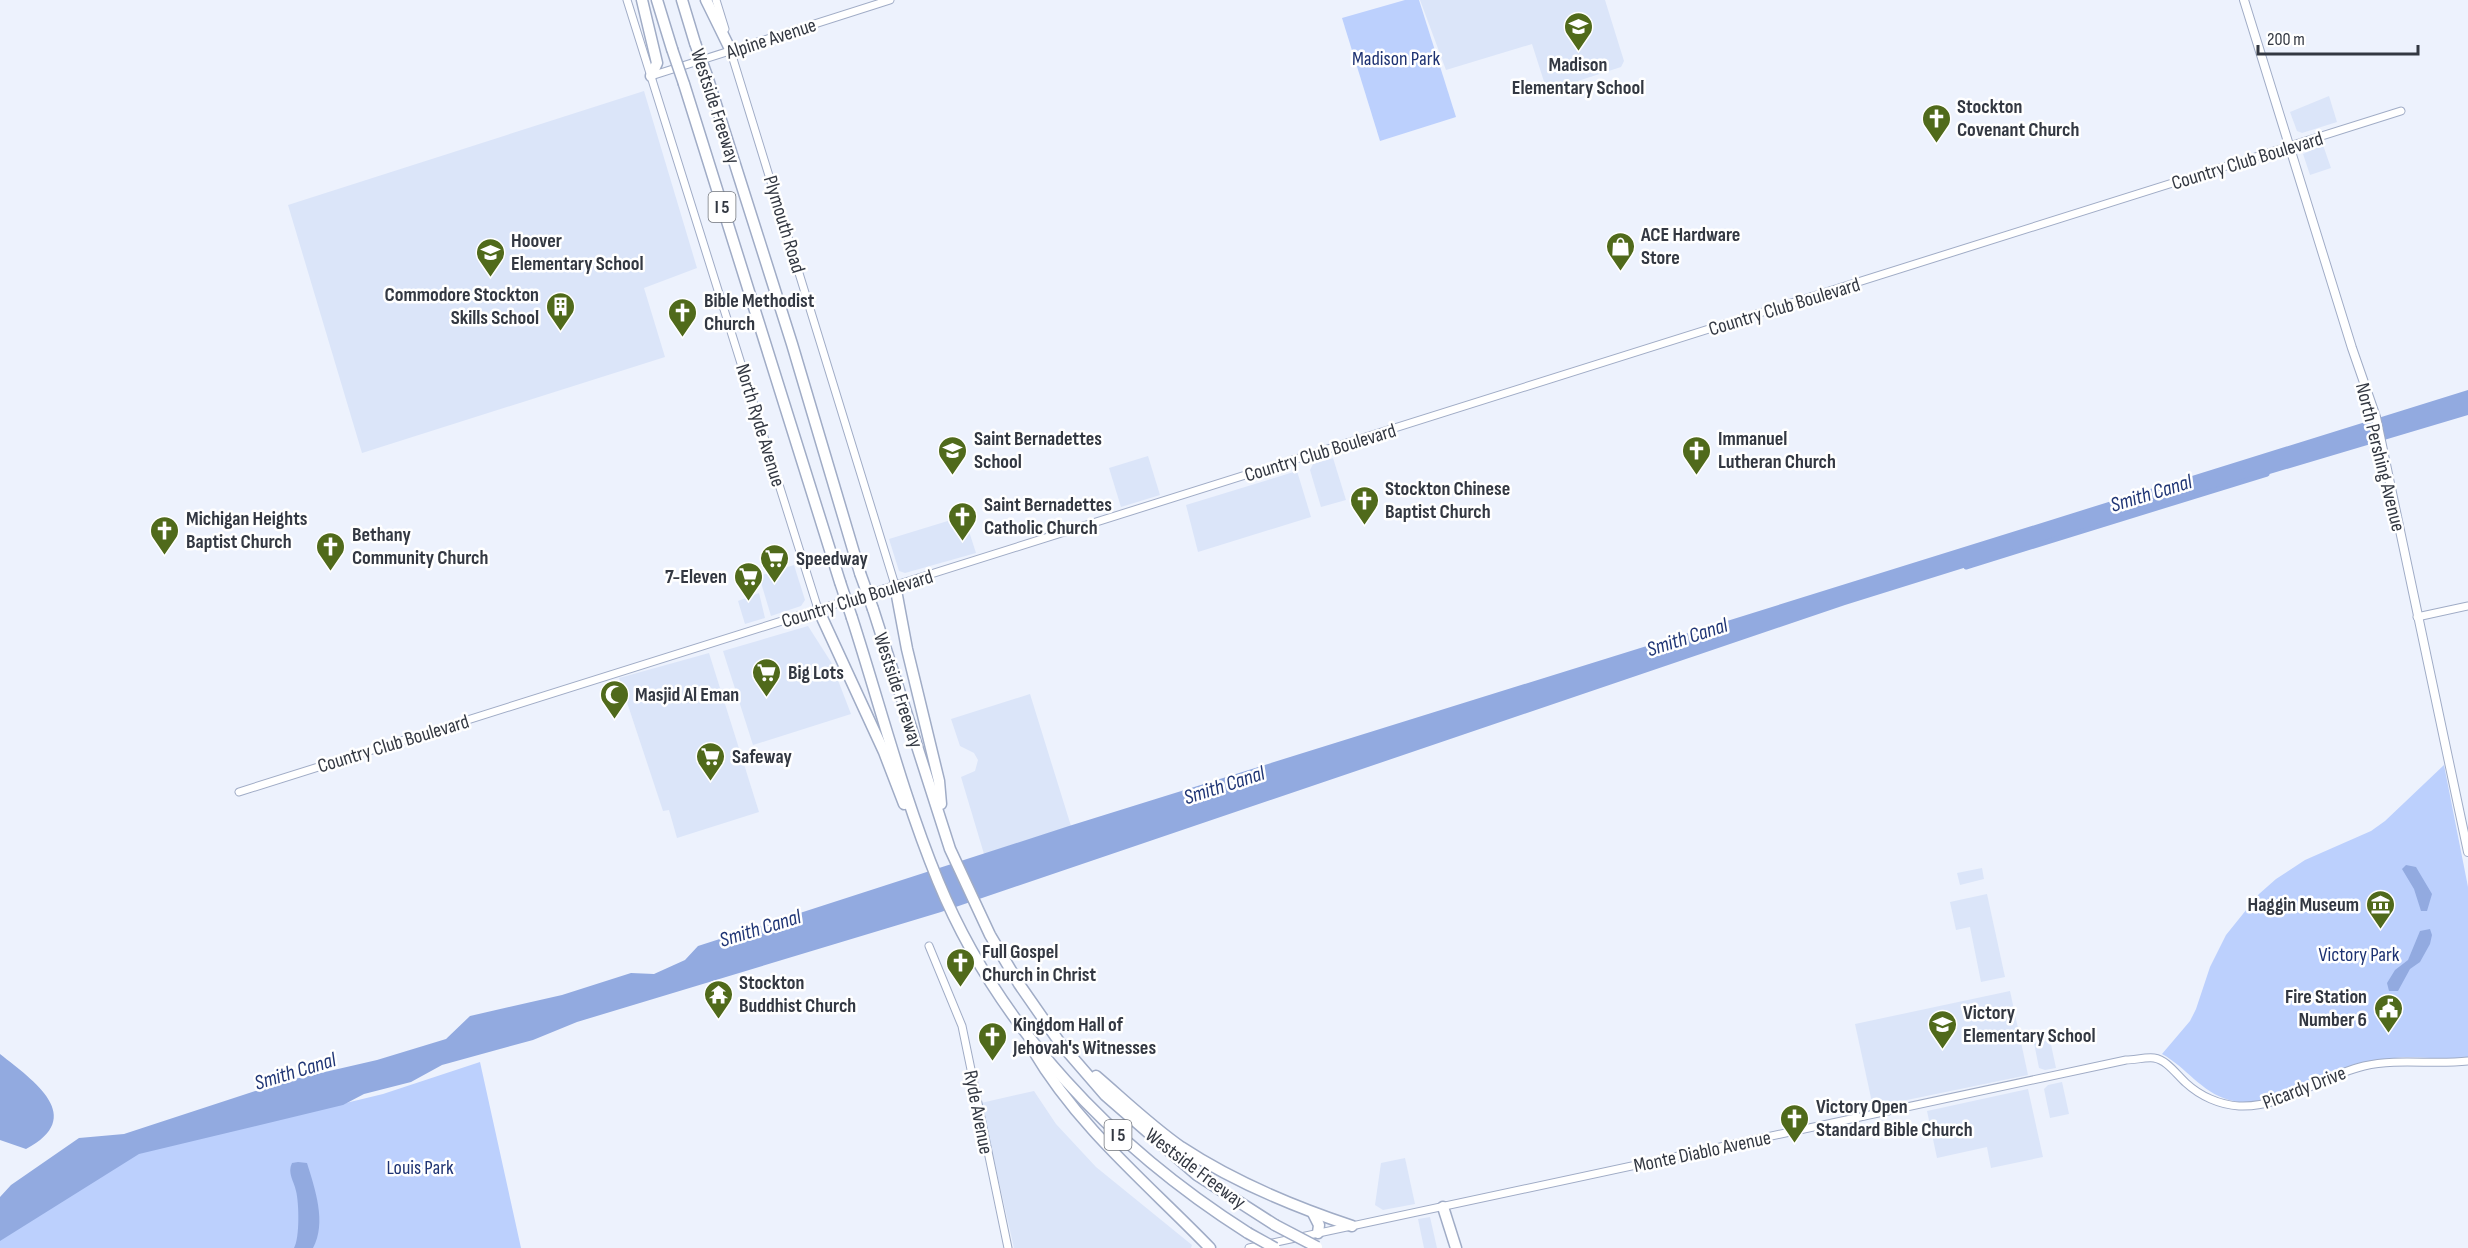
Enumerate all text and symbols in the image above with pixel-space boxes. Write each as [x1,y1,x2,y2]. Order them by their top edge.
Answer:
school or university icon: Madison Elementary School [1562,10,1594,52]
street label: Alpine Avenue [722,13,819,65]
scale bar [2258,18,2418,56]
text: 200 m [2267,29,2305,50]
street label: Westside Freeway [685,46,745,167]
park label: Madison Park [1352,47,1440,71]
place label: Madison Elementary School [1512,53,1644,100]
place label: Stockton Covenant Church [1957,95,2079,142]
church icon: Stockton Covenant Church [1920,102,1952,144]
street label: Country Club Boulevard [2169,127,2326,195]
street label: Plymouth Road [758,173,810,276]
road number: I 5 [708,192,736,222]
place label: ACE Hardware Store [1640,223,1740,270]
place label: Hoover Elementary School [511,229,644,276]
shop icon: ACE Hardware Store [1604,230,1636,272]
school or university icon: Hoover Elementary School [474,236,506,278]
street label: Country Club Boulevard [1706,273,1863,341]
place label: Commodore Stockton Skills School [385,283,539,330]
place label: Bible Methodist Church [704,289,815,336]
building icon: Commodore Stockton Skills School [544,290,576,332]
church icon: Bible Methodist Church [667,296,699,338]
street label: North Ryde Avenue [730,361,790,490]
street label: North Pershing Avenue [2350,380,2410,534]
street label: Country Club Boulevard [1242,419,1399,487]
place label: Saint Bernadettes School [974,427,1102,474]
place label: Immanuel Lutheran Church [1718,427,1836,474]
school or university icon: Saint Bernadettes School [937,434,969,476]
church icon: Immanuel Lutheran Church [1681,434,1713,476]
water label: Smith Canal [2107,469,2196,518]
place label: Stockton Chinese Baptist Church [1385,477,1510,524]
church icon: Stockton Chinese Baptist Church [1348,484,1380,526]
place label: Saint Bernadettes Catholic Church [984,493,1112,540]
church icon: Saint Bernadettes Catholic Church [947,500,979,542]
place label: Michigan Heights Baptist Church [186,507,308,554]
church icon: Michigan Heights Baptist Church [149,514,181,556]
place label: Bethany Community Church [352,523,488,570]
church icon: Bethany Community Church [315,530,347,572]
supermarket icon: Speedway [759,542,791,584]
place label: Speedway [796,547,868,571]
supermarket icon: 7-Eleven [732,560,764,602]
place label: 7-Eleven [665,565,727,589]
street label: Country Club Boulevard [779,565,936,633]
water label: Smith Canal [1644,612,1732,662]
street label: Westside Freeway [868,630,928,751]
supermarket icon: Big Lots [751,656,783,698]
place label: Big Lots [788,661,844,685]
mosque icon: Masjid Al Eman [598,678,630,720]
place label: Masjid Al Eman [635,683,739,707]
street label: Country Club Boulevard [315,710,472,778]
supermarket icon: Safeway [695,740,727,782]
place label: Safeway [732,745,792,769]
water label: Smith Canal [1181,760,1269,810]
museum icon: Haggin Museum [2364,888,2396,930]
place label: Haggin Museum [2247,893,2359,917]
water label: Smith Canal [716,904,805,953]
place label: Full Gospel Church in Christ [982,940,1096,987]
park label: Victory Park [2319,943,2400,967]
church icon: Full Gospel Church in Christ [945,946,977,988]
place label: Stockton Buddhist Church [739,971,856,1018]
temple icon: Stockton Buddhist Church [702,978,734,1020]
place label: Fire Station Number 6 [2285,985,2367,1032]
public building icon: Fire Station Number 6 [2372,992,2404,1034]
place label: Victory Elementary School [1963,1001,2096,1048]
school or university icon: Victory Elementary School [1926,1008,1958,1050]
place label: Kingdom Hall of Jehovah's Witnesses [1012,1013,1156,1060]
church icon: Kingdom Hall of Jehovah's Witnesses [976,1020,1008,1062]
water label: Smith Canal [251,1047,340,1096]
street label: Picardy Drive [2259,1061,2349,1115]
street label: Ryde Avenue [958,1068,998,1156]
place label: Victory Open Standard Bible Church [1816,1095,1973,1142]
church icon: Victory Open Standard Bible Church [1779,1102,1811,1144]
road number: I 5 [1104,1120,1132,1150]
street label: Westside Freeway [1140,1123,1251,1215]
street label: Monte Diablo Avenue [1631,1126,1773,1178]
park label: Louis Park [386,1156,454,1180]

